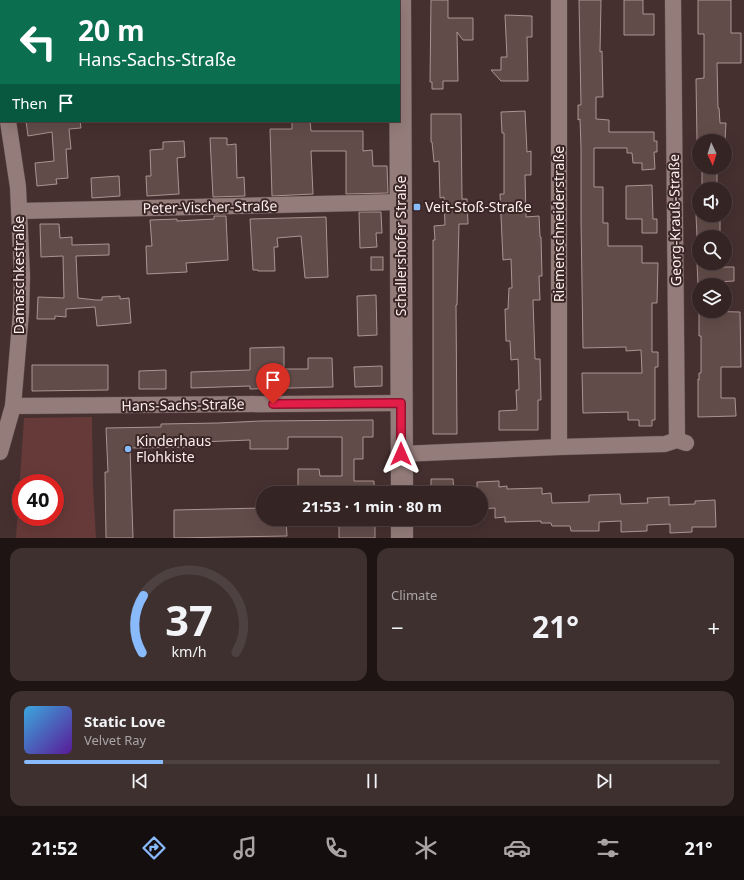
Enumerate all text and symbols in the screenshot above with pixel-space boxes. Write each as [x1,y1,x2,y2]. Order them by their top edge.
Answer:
text: 20 m [78,11,145,49]
icon: left [12,16,64,68]
text: Hans-Sachs-Straße [78,47,236,71]
icon: arrive [55,92,77,114]
text: Then [12,93,47,113]
north arrow [692,134,732,174]
map controls [692,134,732,318]
street label: Riemenschneiderstraße [549,146,568,302]
street label: Georg-Krauß-Straße [664,154,685,286]
street label: Schallershofer Straße [391,176,410,316]
button: sound [692,182,732,222]
street label: Peter-Vischer-Straße [142,196,278,217]
place label: Veit-Stoß-Straße [425,197,532,216]
marker: Veit-Stoß-Straße [412,202,422,212]
street label: Damaschkestraße [9,216,28,334]
button: search [692,230,732,270]
button: layers [692,278,732,318]
pin [256,363,290,404]
icon: arrive [262,369,284,391]
street label: Hans-Sachs-Straße [121,394,245,415]
place label: Kinderhaus Flohkiste [136,431,211,466]
position arrow [380,433,422,475]
marker: Kinderhaus Flohkiste [123,444,133,454]
speed limit sign: 40 [12,474,64,526]
text: 21:53 · 1 min · 80 m [302,496,442,516]
text: Climate [391,586,437,604]
text: 37 [165,591,212,647]
text: 21° [532,606,579,647]
text: − [391,612,404,642]
text: + [707,612,720,642]
text: km/h [171,641,206,660]
text: Static Love [84,711,165,731]
text: Velvet Ray [84,731,146,749]
icon: previous [129,770,151,792]
icon: pause [361,770,383,792]
icon: next [593,770,615,792]
icon: directions [140,834,168,862]
icon: music [231,834,259,862]
icon: phone [322,834,350,862]
icon: climate [412,834,440,862]
icon: car [503,834,531,862]
icon: filters [594,834,622,862]
text: 21:52 [31,836,78,860]
text: 21° [684,836,713,860]

